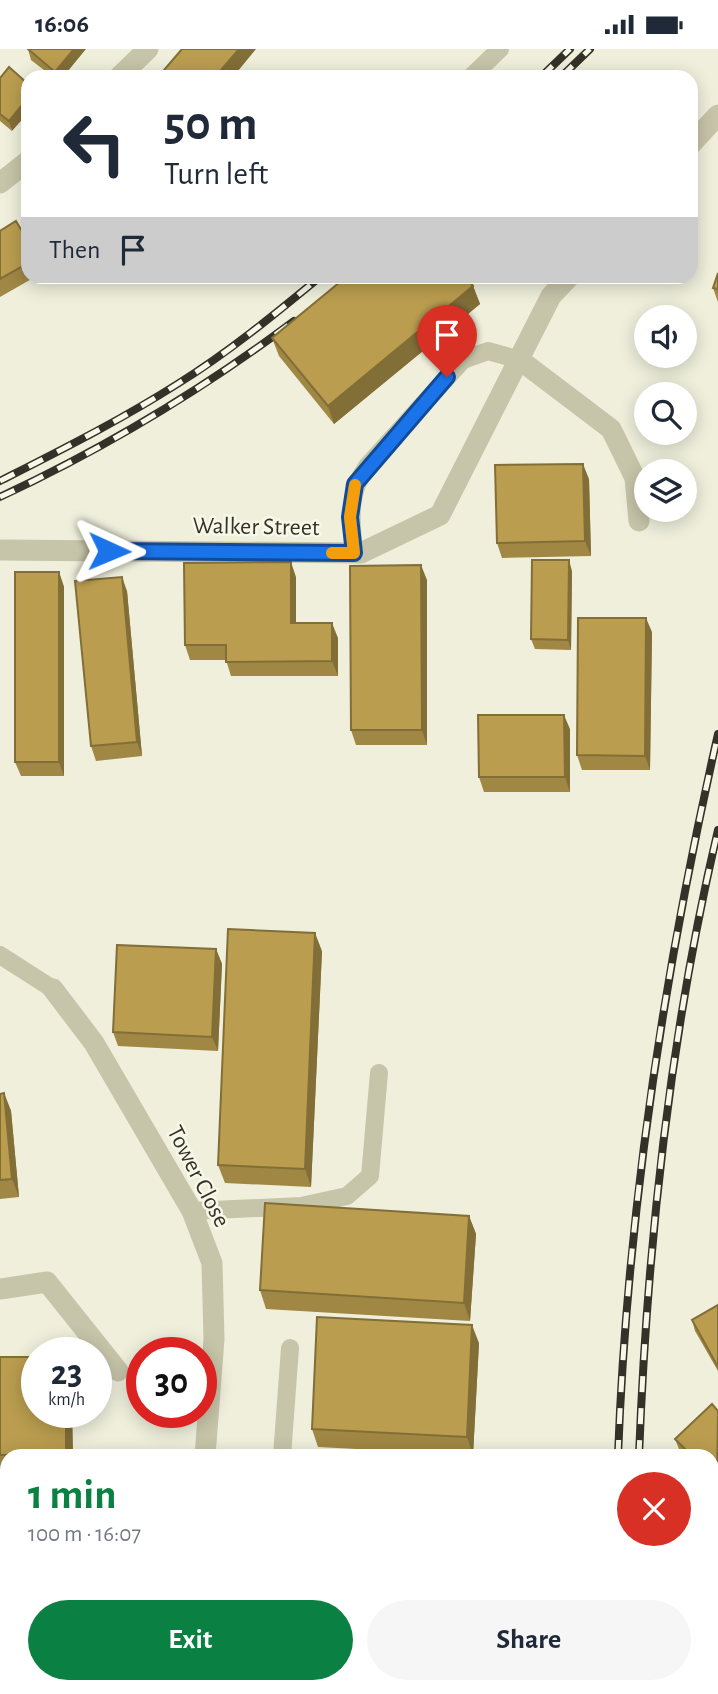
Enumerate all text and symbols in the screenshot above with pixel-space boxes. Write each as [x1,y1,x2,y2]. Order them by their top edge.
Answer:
text: 16:06 [35,11,89,37]
icon: left [49,98,140,189]
text: 50 m [164,100,258,149]
text: Turn left [164,158,268,190]
icon: arrive [114,231,152,269]
text: Then [49,237,100,263]
pin [417,305,477,377]
map controls [634,305,697,522]
button: sound [634,305,697,368]
icon: arrive [428,316,466,354]
button: search [634,382,697,445]
button: layers [634,459,697,522]
position arrow [72,514,146,588]
street label: Walker Street [192,514,320,540]
street label: Tower Close [162,1122,234,1231]
speed limit sign: 30 [126,1337,217,1428]
text: 23 [51,1356,82,1391]
text: km/h [48,1391,85,1409]
button: close [617,1472,691,1546]
text: 1 min [28,1474,117,1516]
text: 100 m · 16:07 [28,1523,141,1546]
button: Exit [28,1600,353,1680]
button: Share [367,1600,691,1680]

